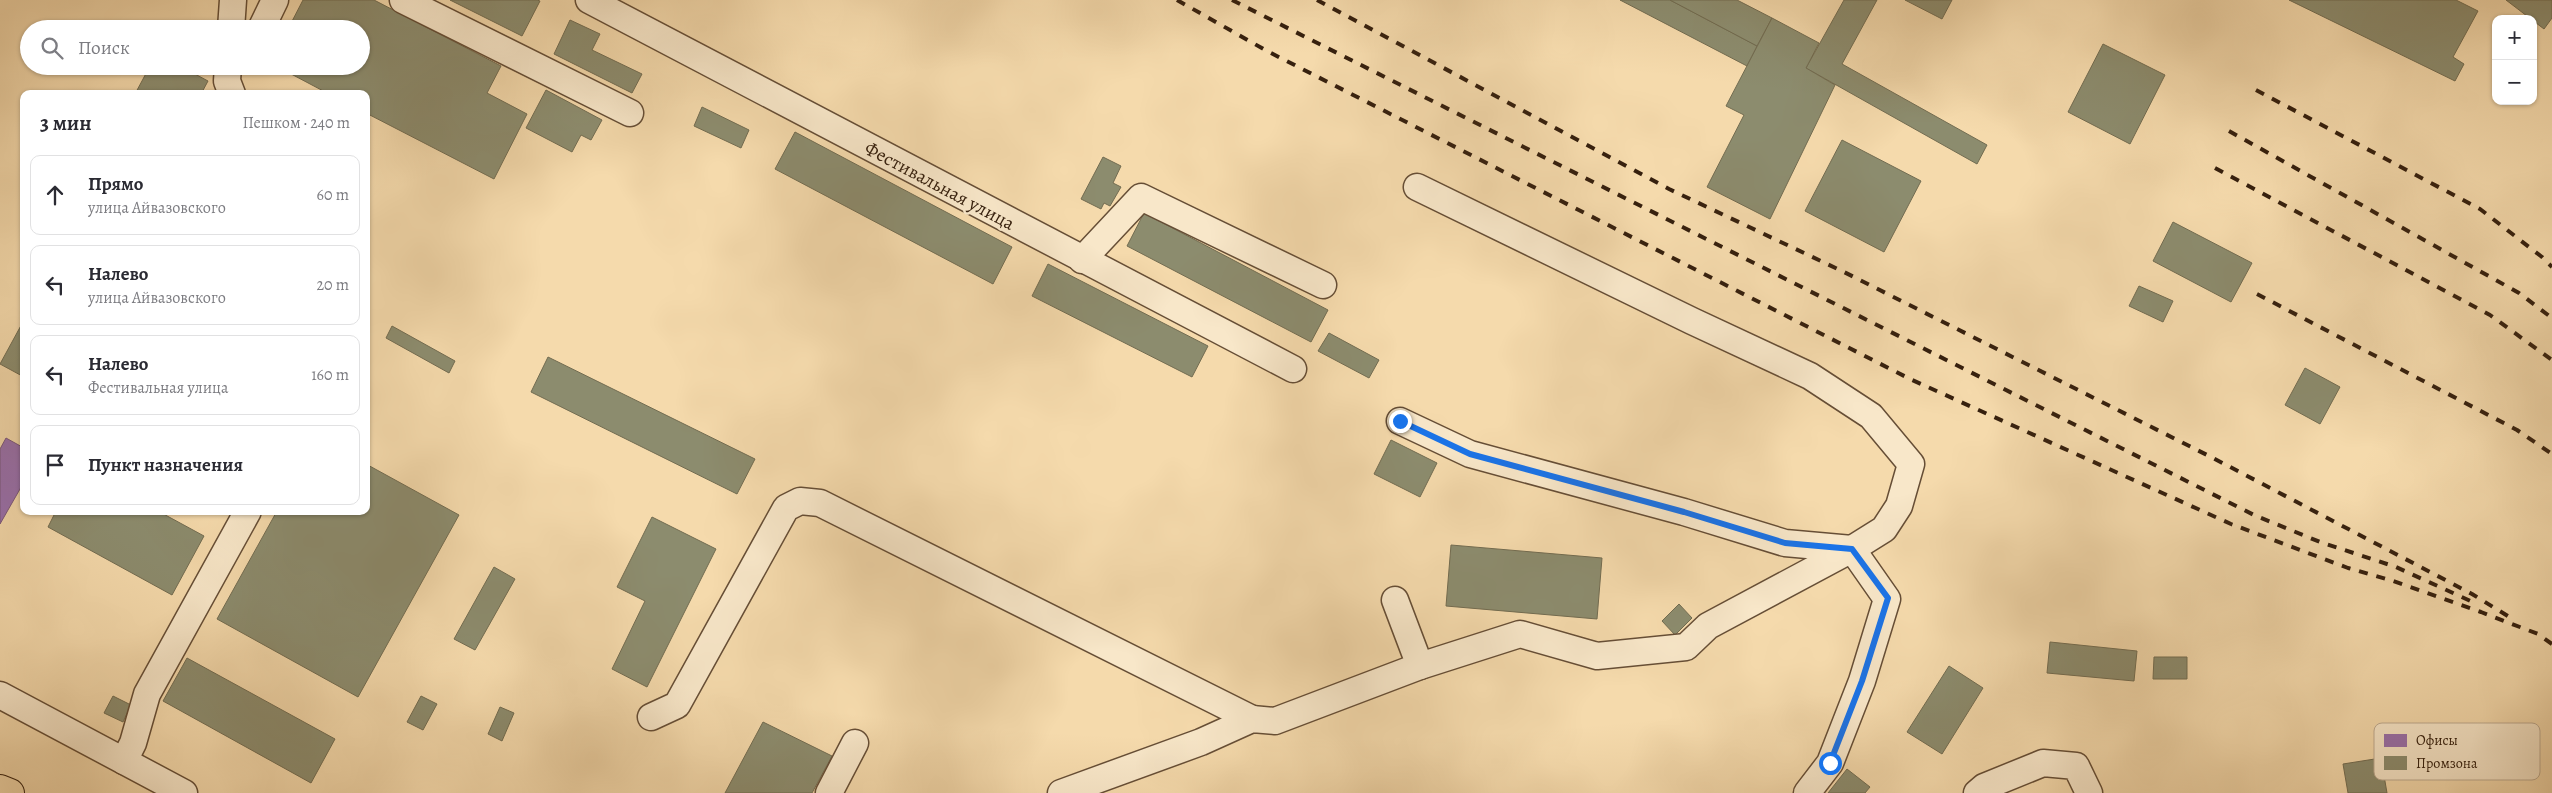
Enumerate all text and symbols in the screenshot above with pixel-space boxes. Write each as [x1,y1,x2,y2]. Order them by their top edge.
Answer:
map controls [2492,15,2537,105]
button: + [2492,15,2537,60]
search box [20,20,370,75]
icon: search [38,34,66,62]
text: Поиск [78,35,130,61]
button: − [2492,60,2537,105]
text: 3 мин [40,109,92,137]
text: Пешком · 240 m [242,112,350,134]
street label: Фестивальная улица [860,135,1019,237]
text: Прямо [88,171,143,197]
icon: ahead [41,181,69,209]
text: 60 m [317,184,349,206]
text: улица Айвазовского [88,197,226,219]
text: Налево [88,261,148,287]
icon: left [41,271,69,299]
text: 20 m [316,274,349,296]
text: улица Айвазовского [88,287,226,309]
text: Налево [88,351,148,377]
icon: left [41,361,69,389]
text: 160 m [311,364,349,386]
text: Фестивальная улица [88,377,228,399]
route end [1389,410,1412,433]
icon: arrive [41,451,69,479]
text: Пункт назначения [88,452,243,478]
legend [2374,723,2540,780]
text: Офисы [2416,731,2458,750]
route start [1819,752,1842,775]
text: Промзона [2416,754,2478,773]

